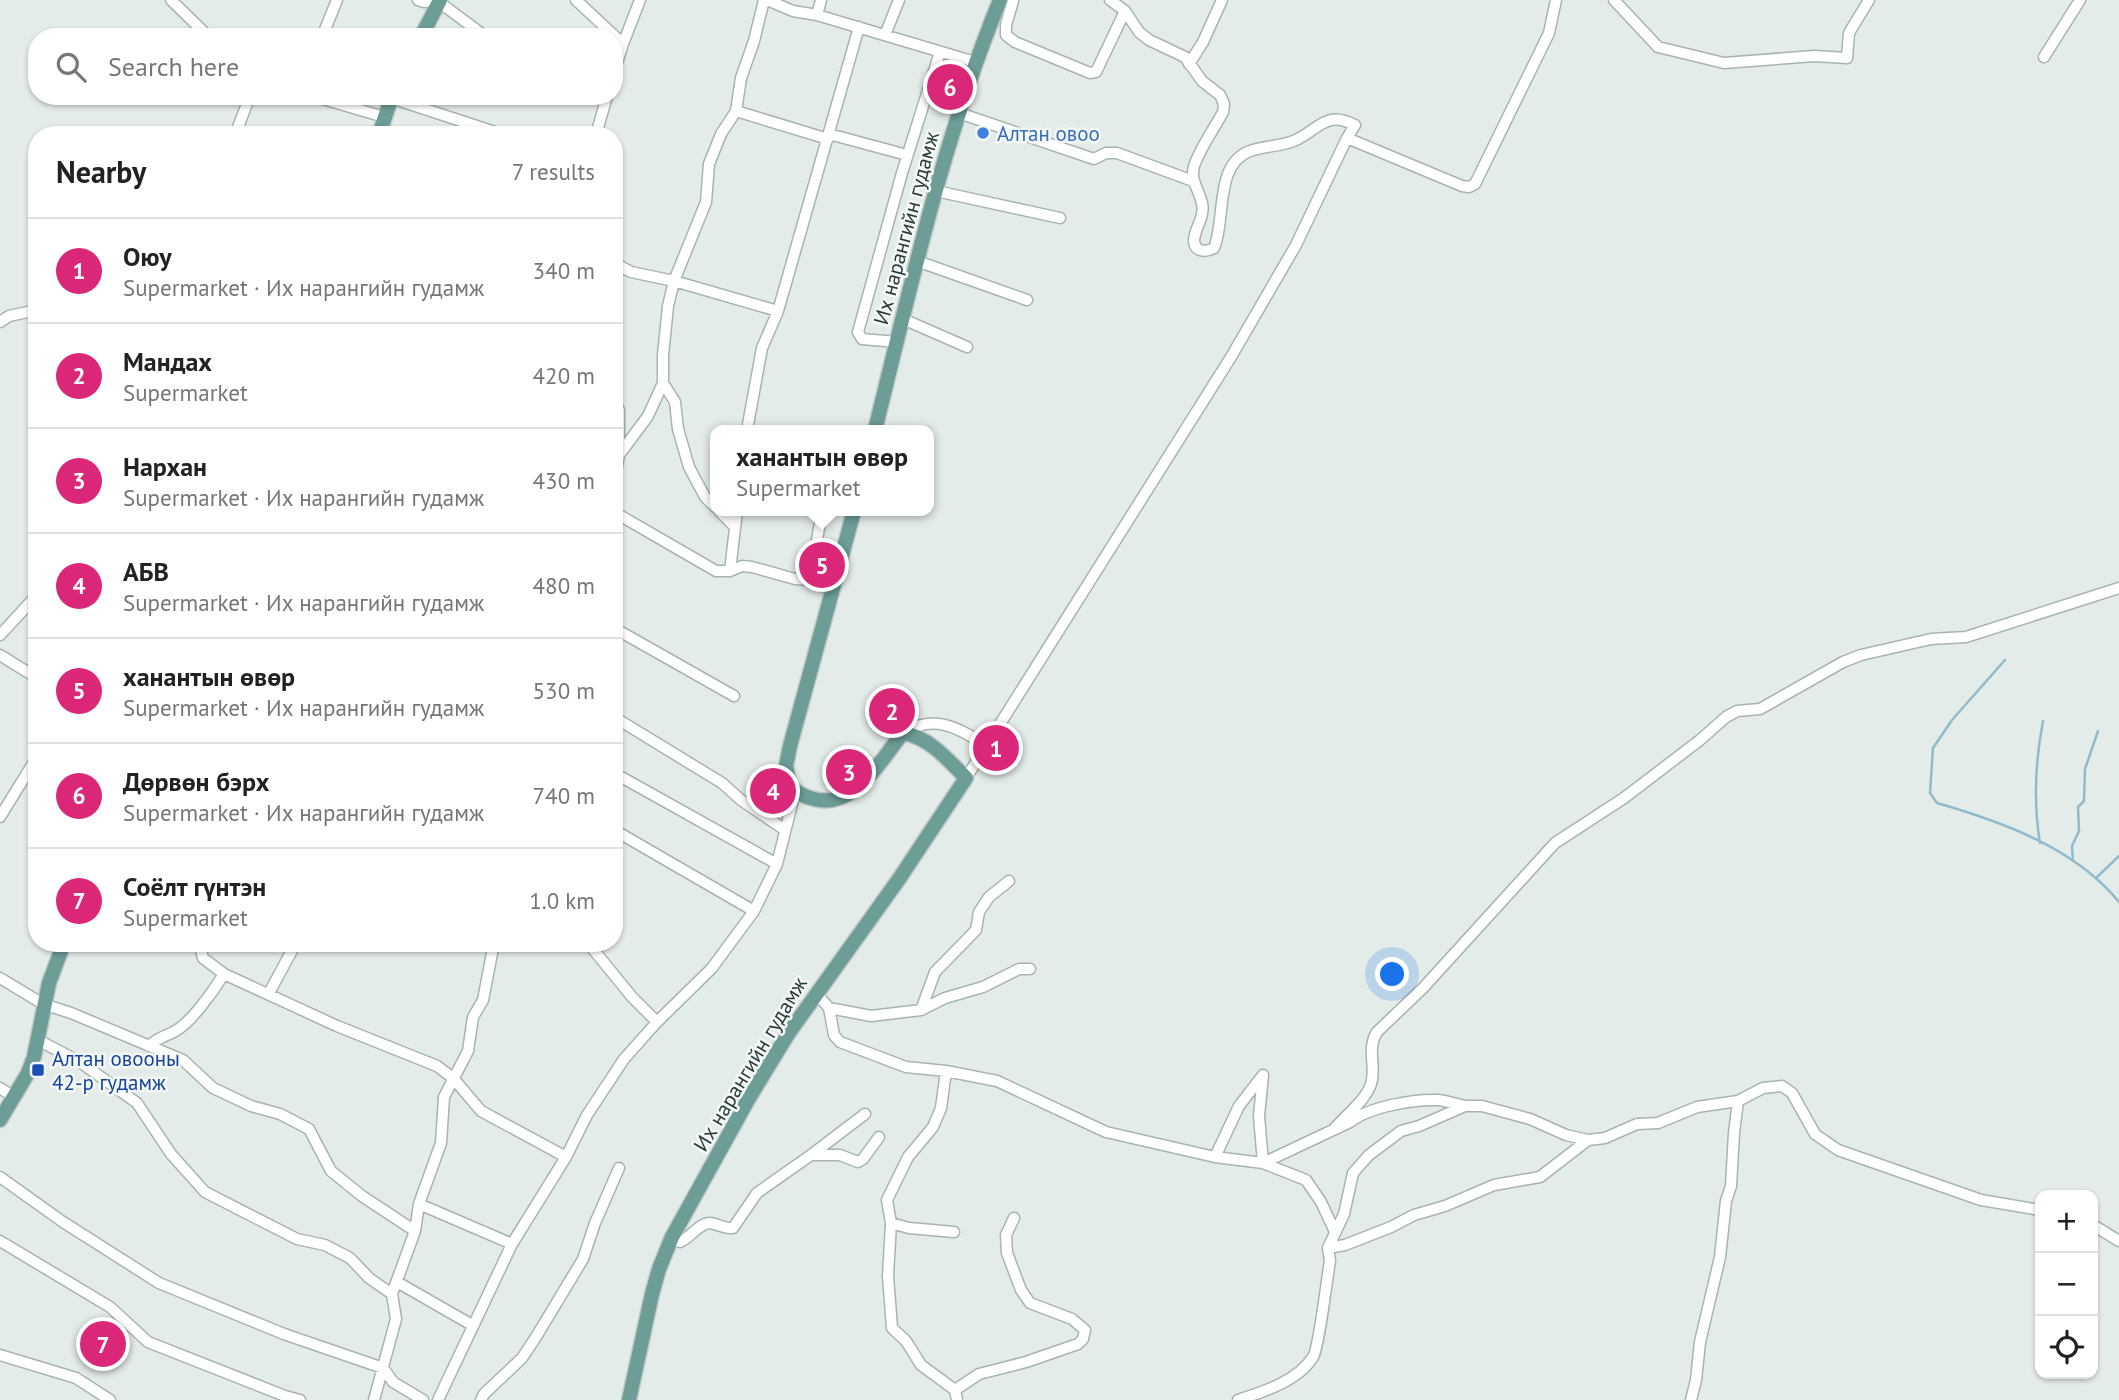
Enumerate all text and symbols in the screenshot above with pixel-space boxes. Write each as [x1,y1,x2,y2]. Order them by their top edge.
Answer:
search box [28,28,623,105]
icon: search [52,48,90,86]
text: Search here [108,50,239,83]
pin: 6 [927,61,973,113]
place label: Алтан овоо [997,120,1100,147]
marker: Алтан овоо [975,125,991,141]
street label: Их нарангийн гудамж [867,128,945,328]
text: Nearby [56,152,146,191]
text: 7 results [512,157,595,186]
text: Оюу [123,240,172,273]
text: 1 [72,256,86,285]
text: 340 m [533,256,595,285]
text: Supermarket · Их нарангийн гудамж [123,273,484,302]
text: Мандах [123,345,212,378]
text: 2 [72,361,86,390]
text: 420 m [533,361,595,390]
text: Supermarket [123,378,248,407]
popup [710,425,934,516]
text: ханантын өвөр [736,440,908,473]
text: Нархан [123,450,207,483]
text: 3 [72,466,86,495]
text: 430 m [533,466,595,495]
text: Supermarket [736,473,861,502]
text: Supermarket · Их нарангийн гудамж [123,483,484,512]
pin: 5 [799,539,845,591]
text: АБВ [123,555,169,588]
text: 4 [72,571,86,600]
text: 480 m [533,571,595,600]
text: Supermarket · Их нарангийн гудамж [123,588,484,617]
text: ханантын өвөр [123,660,295,693]
text: 5 [72,676,86,705]
text: 530 m [533,676,595,705]
pin: 2 [869,685,915,737]
text: Supermarket · Их нарангийн гудамж [123,693,484,722]
pin: 1 [973,722,1019,774]
pin: 3 [826,746,872,798]
text: Дөрвөн бэрх [123,765,269,798]
pin: 4 [750,765,796,817]
text: 6 [72,781,86,810]
text: 740 m [533,781,595,810]
text: Supermarket · Их нарангийн гудамж [123,798,484,827]
text: Соёлт гүнтэн [123,870,266,903]
text: 7 [72,886,86,915]
text: 1.0 km [529,886,595,915]
text: Supermarket [123,903,248,932]
your location [1375,957,1409,991]
street label: Их нарангийн гудамж [687,972,813,1156]
place label: Алтан овооны 42-р гудамж [52,1045,180,1096]
marker: Алтан овооны 42-р гудамж [30,1062,46,1078]
map controls [2035,1190,2098,1379]
button: + [2035,1190,2098,1253]
button: − [2035,1253,2098,1316]
button: locate [2035,1316,2098,1379]
pin: 7 [80,1318,126,1370]

